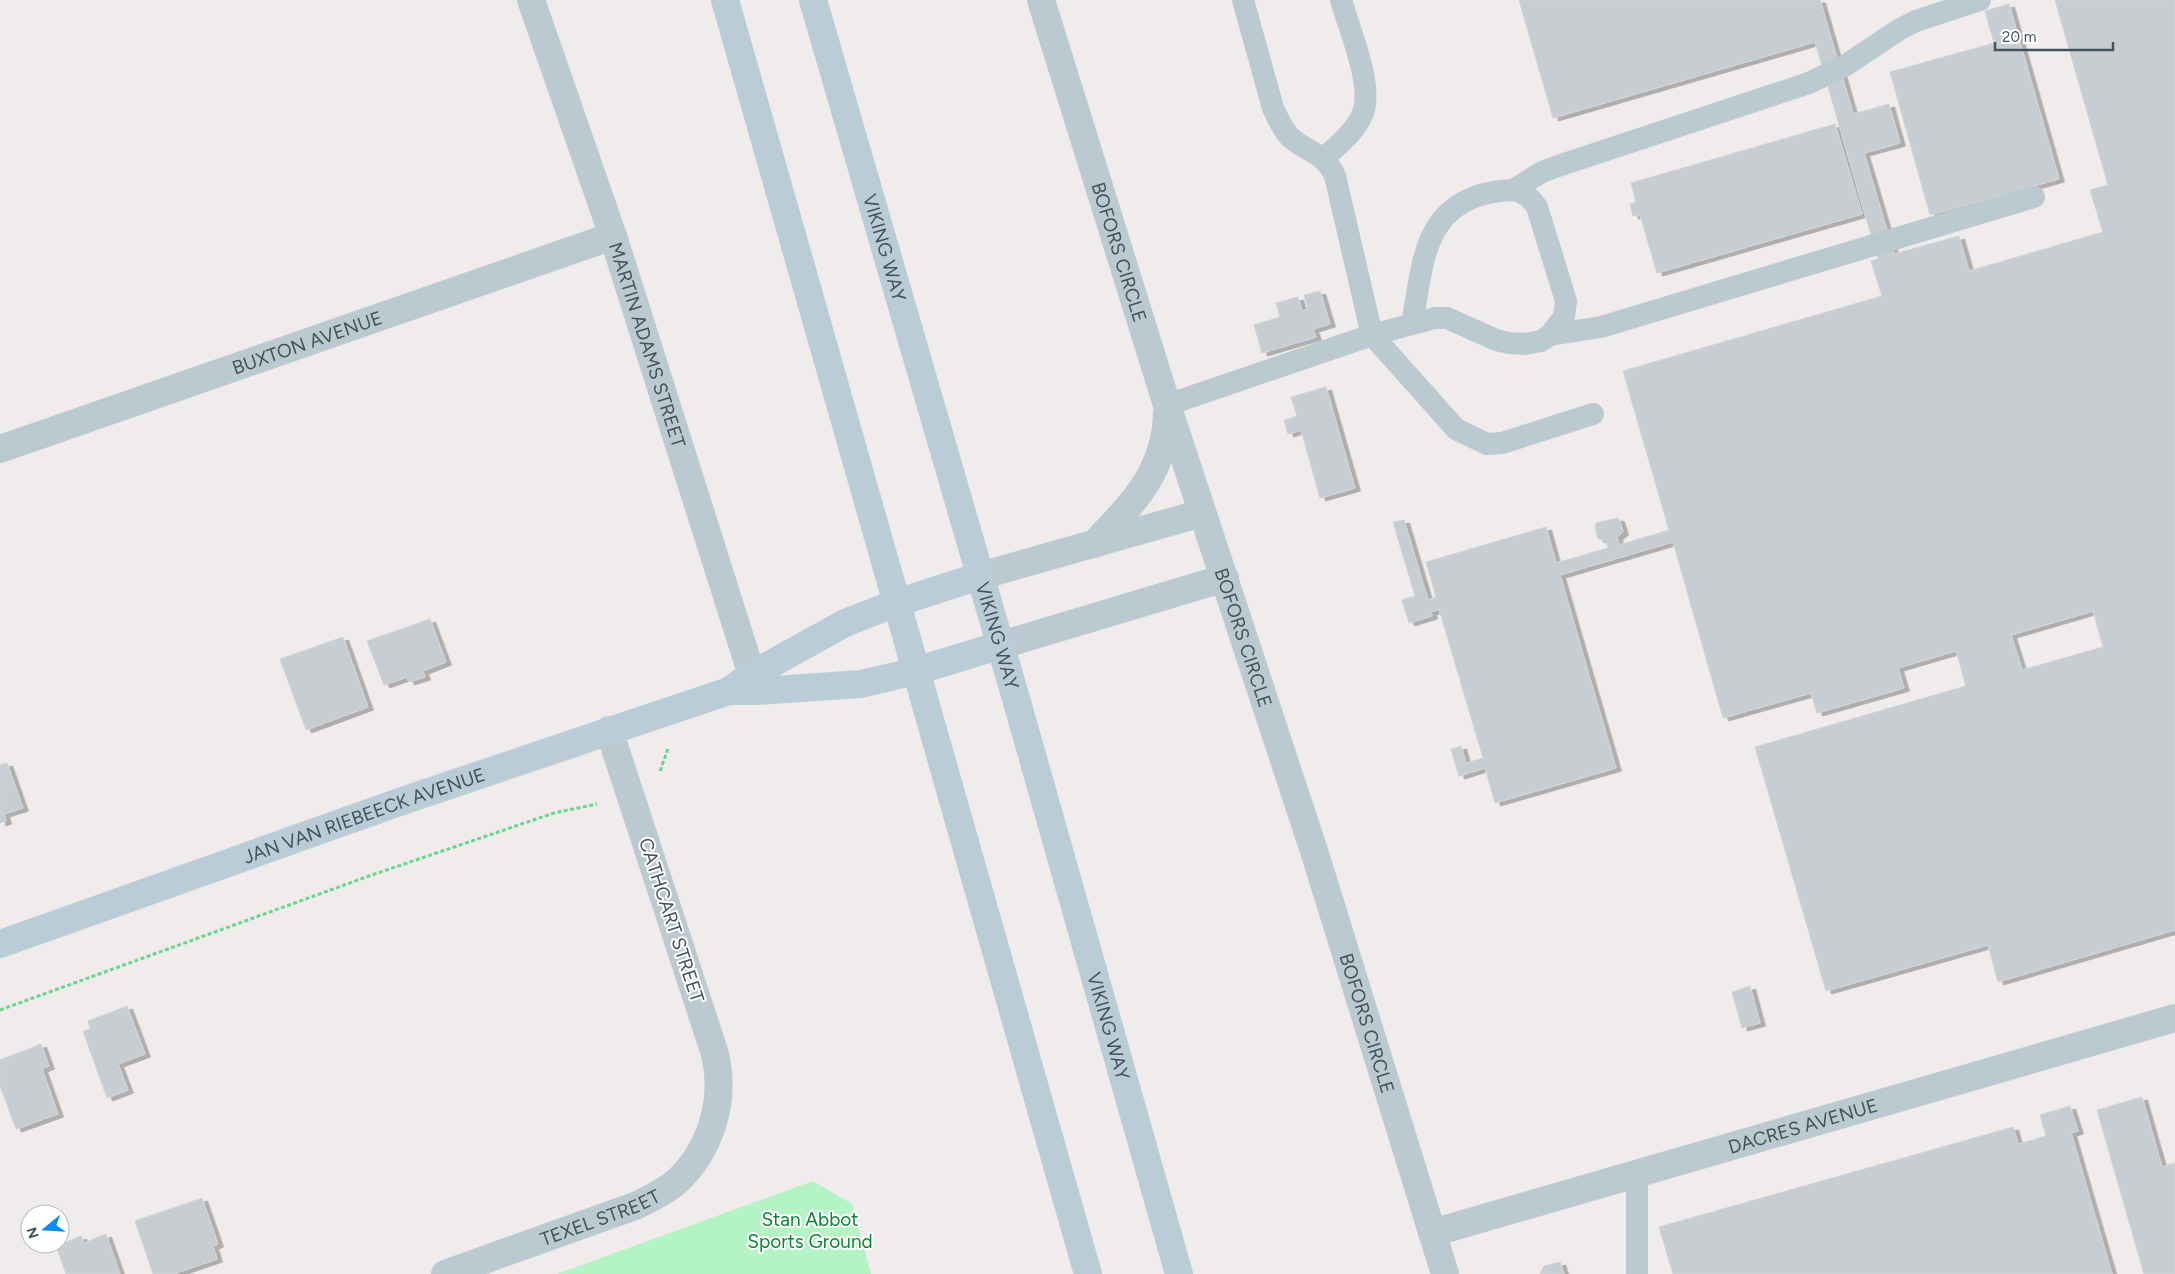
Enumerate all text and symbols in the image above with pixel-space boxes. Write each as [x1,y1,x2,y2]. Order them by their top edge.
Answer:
scale bar [1995,20,2112,52]
text: 20 m [2002,28,2036,46]
street label: BOFORS CIRCLE [1086,179,1152,325]
street label: VIKING WAY [858,192,911,305]
street label: MARTIN ADAMS STREET [604,239,690,451]
street label: BUXTON AVENUE [229,306,385,379]
street label: BOFORS CIRCLE [1210,565,1277,710]
street label: VIKING WAY [971,579,1024,693]
street label: JAN VAN RIEBEECK AVENUE [240,763,488,869]
street label: CATHCART STREET [634,835,709,1006]
street label: BOFORS CIRCLE [1334,951,1399,1096]
street label: VIKING WAY [1082,970,1135,1083]
street label: DACRES AVENUE [1725,1094,1880,1159]
street label: TEXEL STREET [537,1184,665,1251]
north arrow [20,1204,70,1254]
park label: Stan Abbot Sports Ground [747,1208,873,1253]
text: N [23,1225,43,1241]

